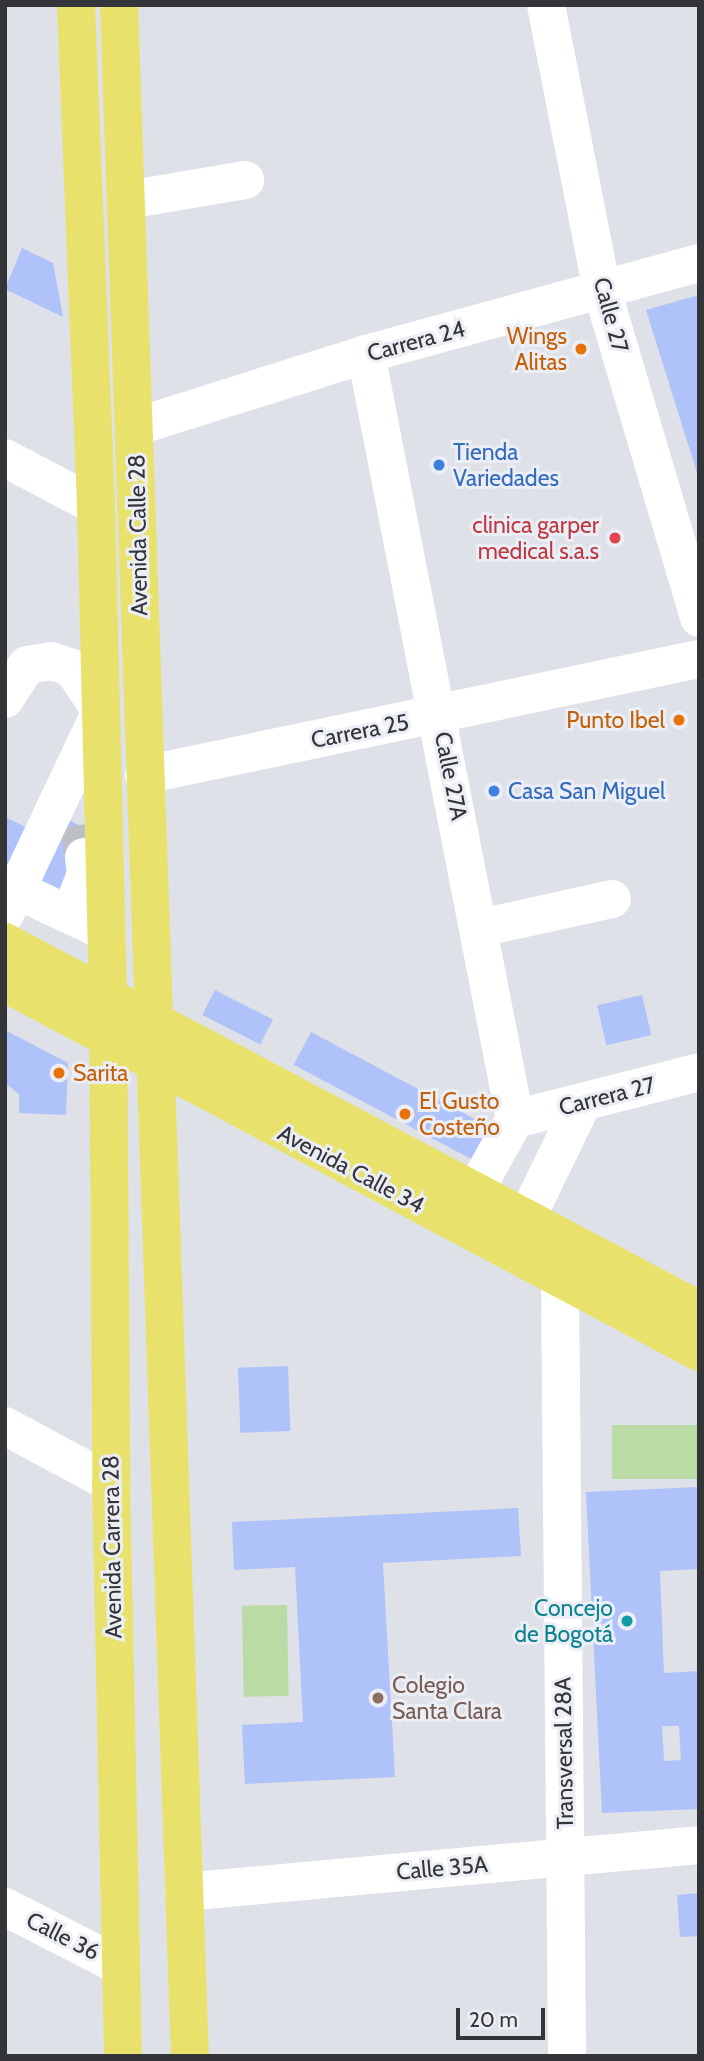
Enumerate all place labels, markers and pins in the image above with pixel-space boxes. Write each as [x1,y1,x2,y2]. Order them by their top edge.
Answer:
place label: Wings Alitas [507,322,567,376]
marker: Wings Alitas [573,341,589,357]
place label: Tienda Variedades [453,438,559,492]
marker: Tienda Variedades [431,457,447,473]
place label: clinica garper medical s.a.s [472,511,599,565]
marker: clinica garper medical s.a.s [605,528,625,548]
place label: Punto Ibel [566,706,665,734]
marker: Punto Ibel [671,712,687,728]
place label: Casa San Miguel [508,777,665,805]
marker: Casa San Miguel [486,783,502,799]
place label: Sarita [73,1059,128,1087]
marker: Sarita [51,1065,67,1081]
place label: El Gusto Costeño [419,1087,500,1141]
marker: El Gusto Costeño [397,1106,413,1122]
place label: Concejo de Bogotá [514,1594,613,1648]
marker: Concejo de Bogotá [619,1613,635,1629]
place label: Colegio Santa Clara [392,1671,502,1725]
marker: Colegio Santa Clara [370,1690,386,1706]

